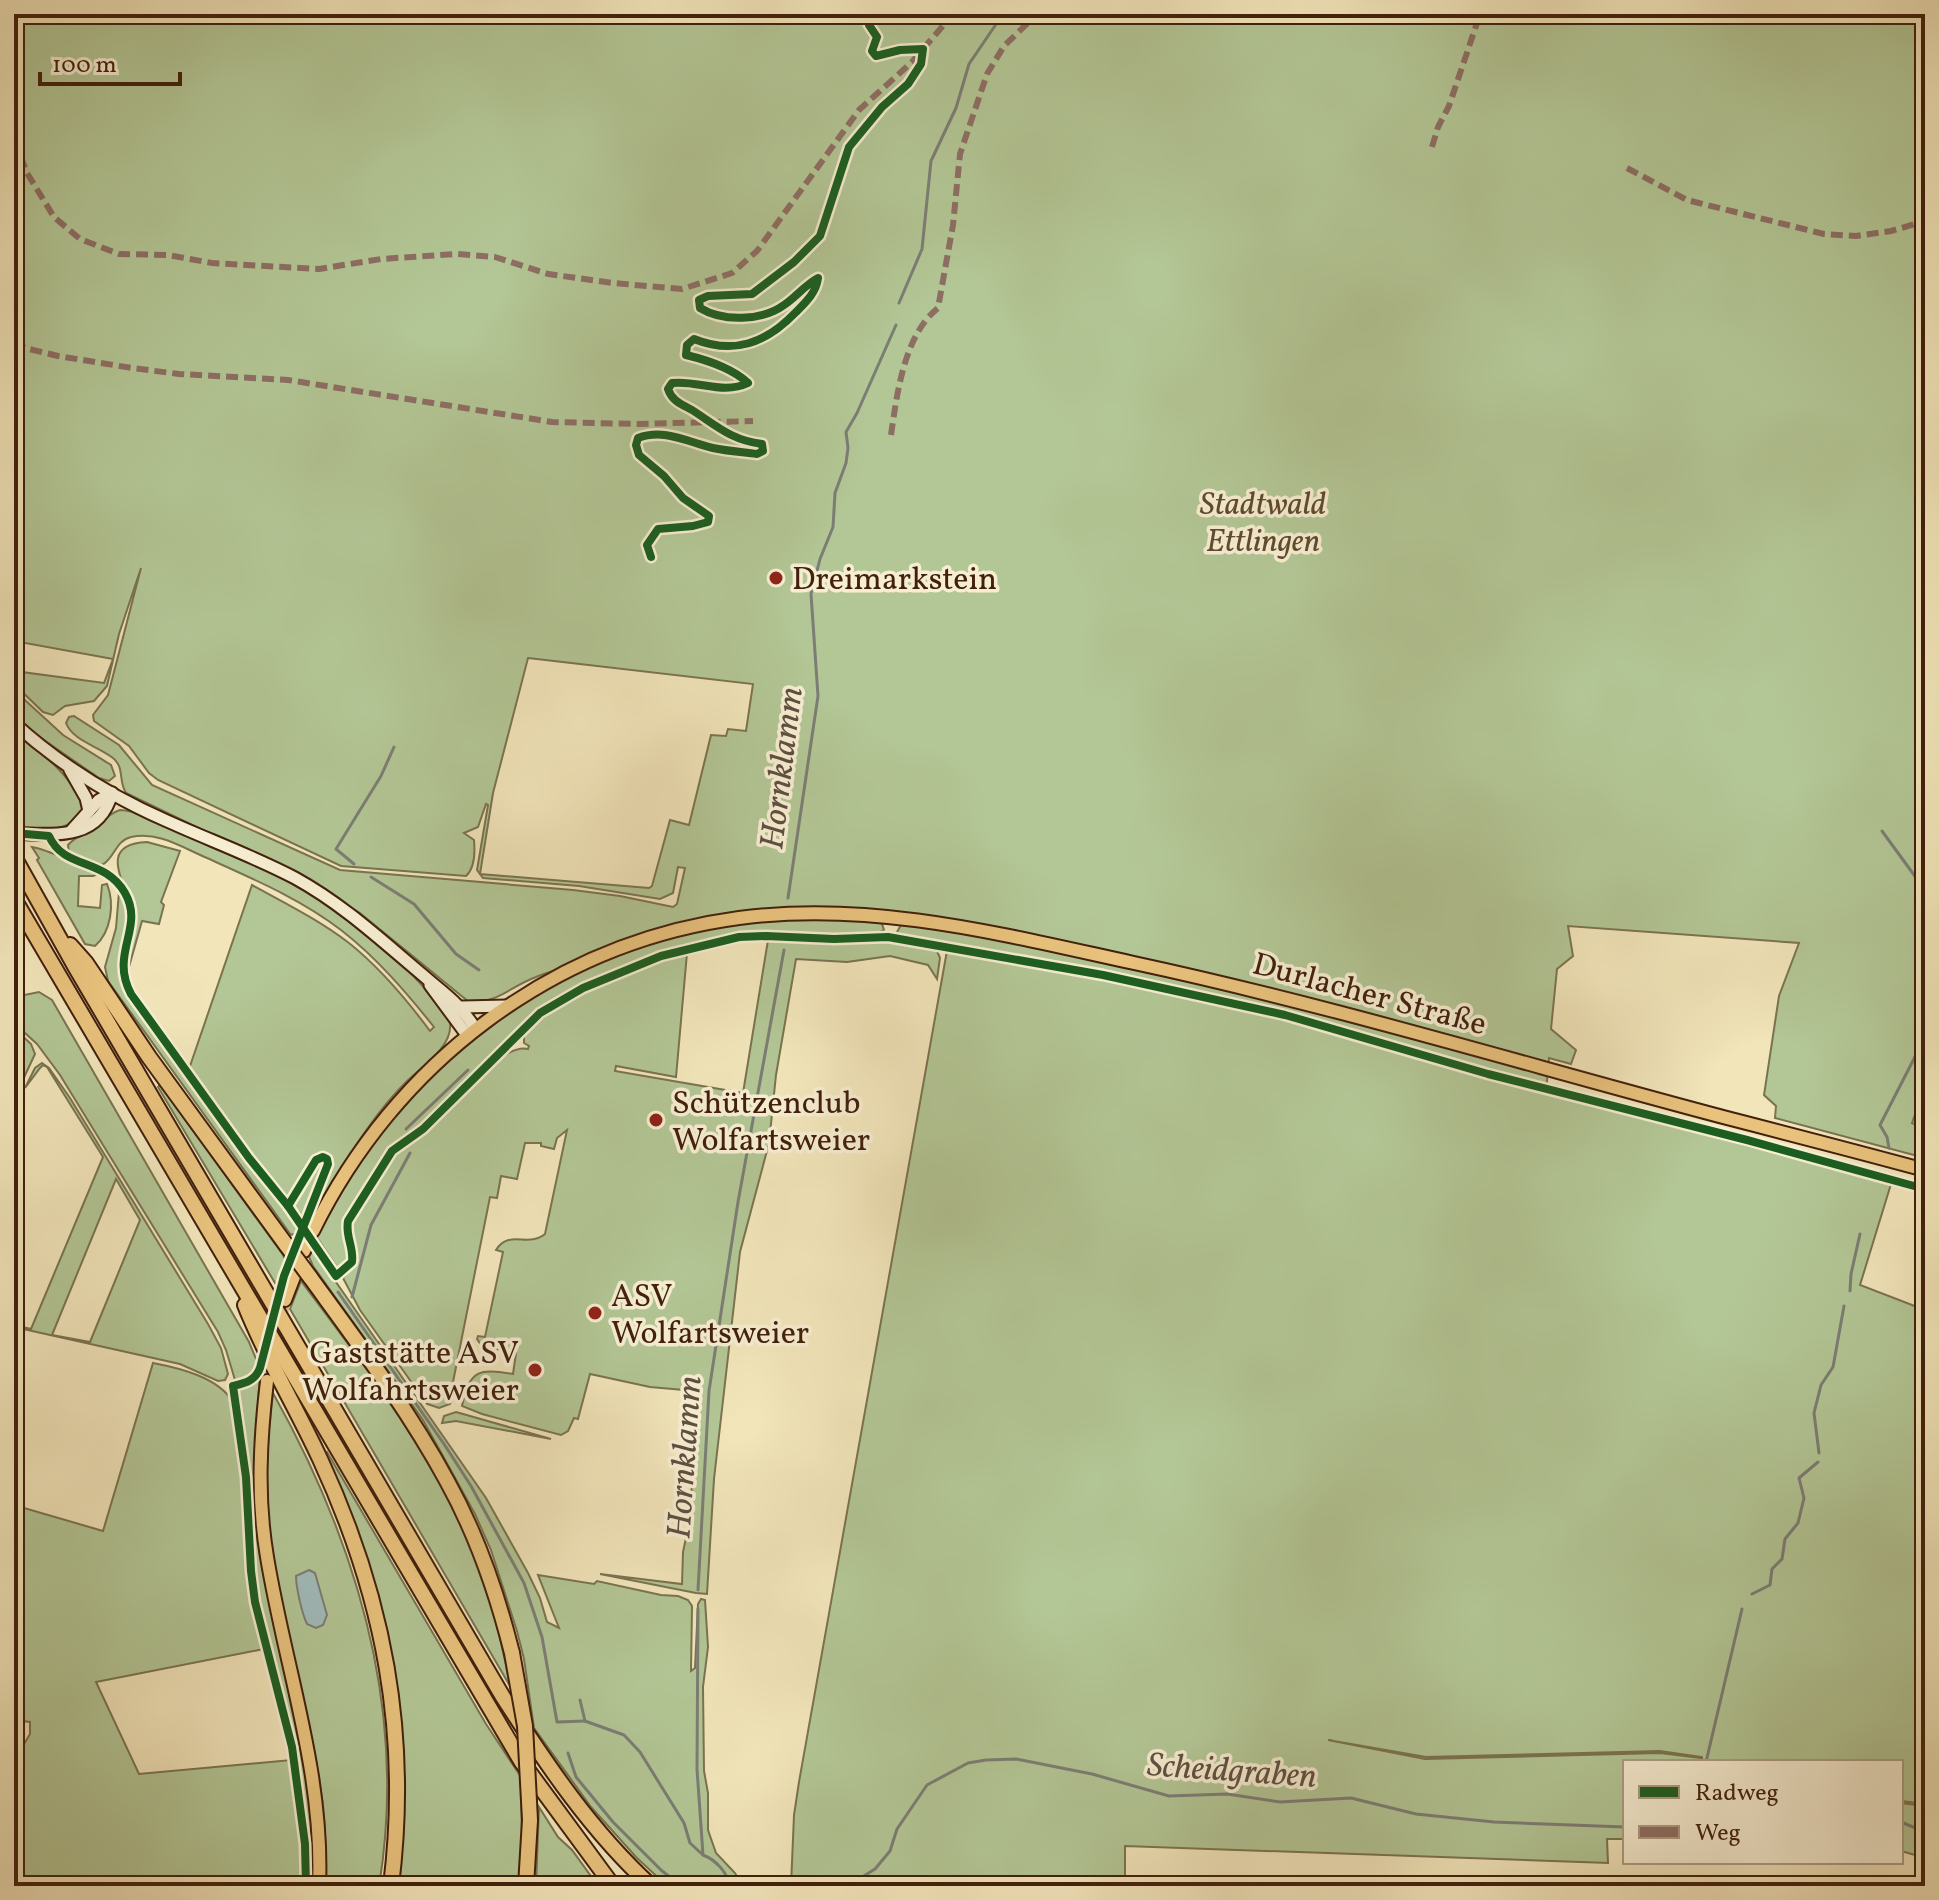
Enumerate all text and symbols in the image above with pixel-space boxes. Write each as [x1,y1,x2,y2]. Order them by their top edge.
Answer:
scale bar [40,36,180,86]
text: 100 m [52,49,117,83]
park label: Stadtwald Ettlingen [1200,484,1326,565]
place label: Dreimarkstein [792,559,997,603]
marker: Dreimarkstein [767,569,785,587]
water label: Hornklamm [750,684,817,852]
street label: Durlacher Straße [1247,944,1491,1048]
place label: Schützenclub Wolfartsweier [672,1083,870,1164]
marker: Schützenclub Wolfartsweier [647,1111,665,1129]
place label: ASV Wolfartsweier [611,1276,809,1357]
marker: ASV Wolfartsweier [586,1304,604,1322]
place label: Gaststätte ASV Wolfahrtsweier [302,1333,519,1414]
marker: Gaststätte ASV Wolfahrtsweier [526,1361,544,1379]
water label: Hornklamm [657,1374,716,1540]
water label: Scheidgraben [1145,1743,1318,1802]
legend [1623,1760,1903,1864]
text: Radweg [1695,1777,1779,1811]
text: Weg [1695,1817,1741,1851]

